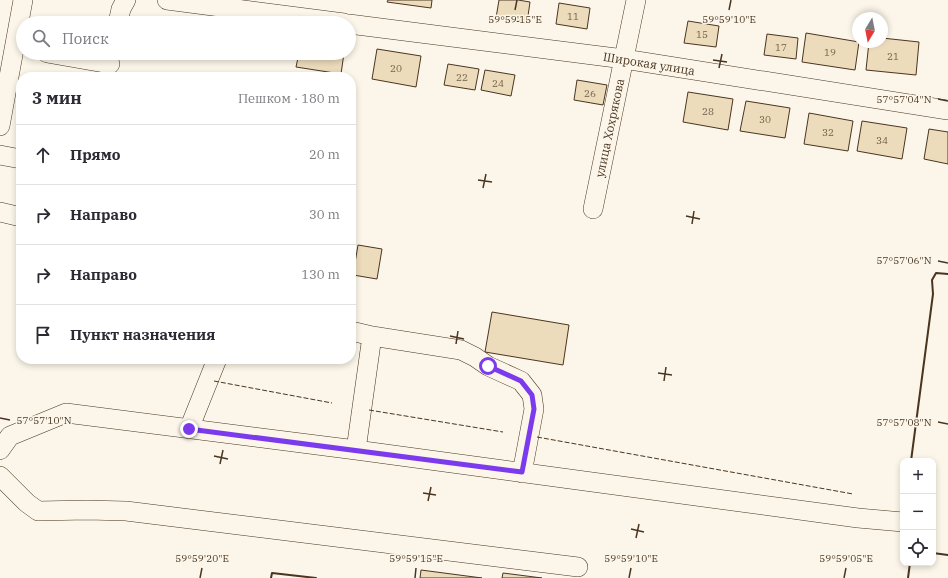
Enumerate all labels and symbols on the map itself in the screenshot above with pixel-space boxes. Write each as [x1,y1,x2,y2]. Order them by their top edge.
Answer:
house number: 11 [567,10,579,23]
north arrow [852,12,888,48]
text: 59°59'15"E [488,13,542,26]
text: 59°59'10"E [702,13,756,26]
house number: 15 [696,28,708,41]
house number: 17 [775,41,787,54]
house number: 19 [824,46,836,59]
street label: Широкая улица [602,49,697,78]
house number: 21 [887,50,899,63]
house number: 20 [390,62,402,75]
house number: 22 [456,71,468,84]
house number: 24 [492,77,504,90]
street label: улица Хохрякова [592,77,627,179]
house number: 26 [584,87,596,100]
text: 57°57'04"N [877,93,932,106]
house number: 28 [702,105,714,118]
house number: 30 [759,113,771,126]
house number: 32 [822,126,834,139]
house number: 34 [876,134,888,147]
text: 57°57'06"N [877,254,932,267]
route start [479,357,497,375]
text: 57°57'10"N [17,414,72,427]
text: 57°57'08"N [877,416,932,429]
route end [180,420,198,438]
text: 59°59'20"E [175,552,229,565]
text: 59°59'15"E [389,552,443,565]
text: 59°59'10"E [604,552,658,565]
text: 59°59'05"E [819,552,873,565]

